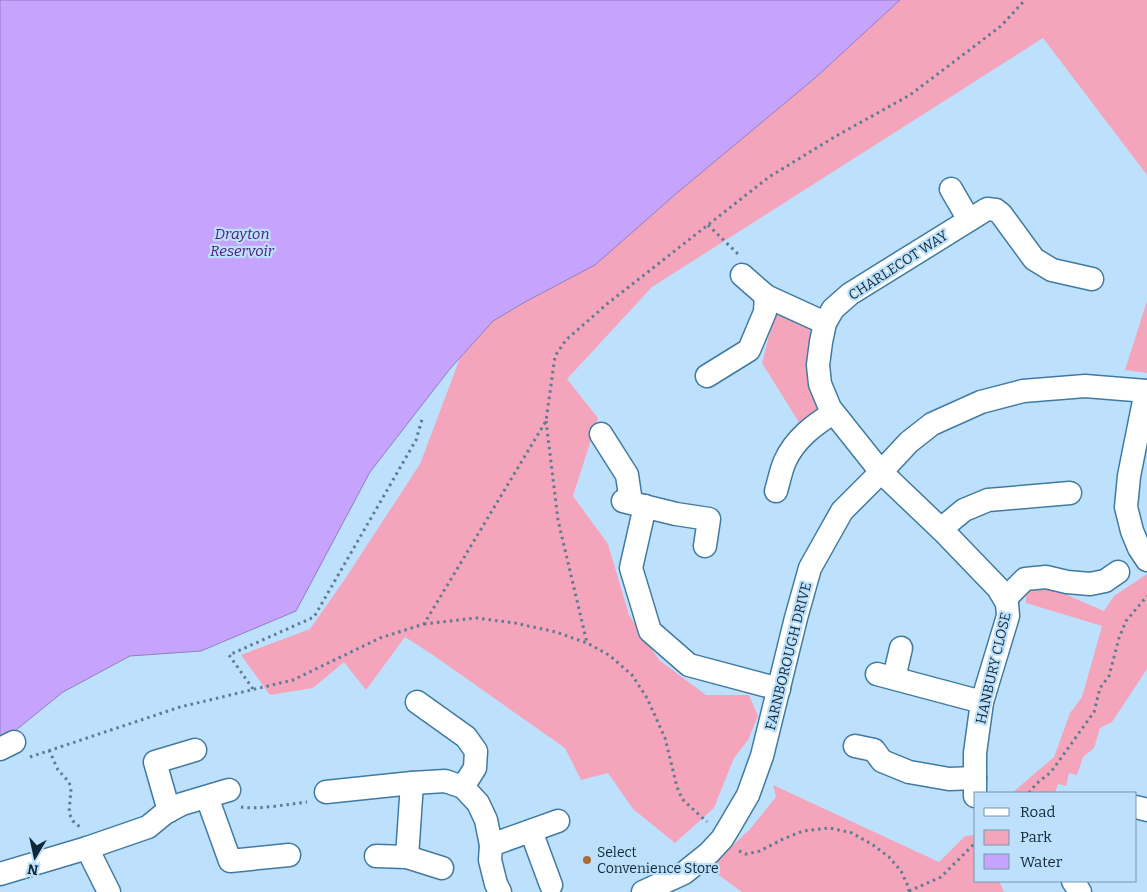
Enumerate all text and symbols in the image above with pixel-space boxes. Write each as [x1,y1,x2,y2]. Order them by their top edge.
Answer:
water label: Drayton Reservoir [210,225,275,260]
street label: CHARLECOT WAY [845,227,951,304]
street label: FARNBOROUGH DRIVE [762,580,815,732]
street label: HANBURY CLOSE [972,611,1015,726]
legend [974,792,1137,882]
text: Road [1020,803,1055,821]
text: Park [1020,828,1052,846]
north arrow [10,832,60,882]
place label: Select Convenience Store [597,844,719,877]
text: Water [1020,853,1063,871]
marker: Select Convenience Store [581,854,593,866]
text: N [26,860,40,879]

